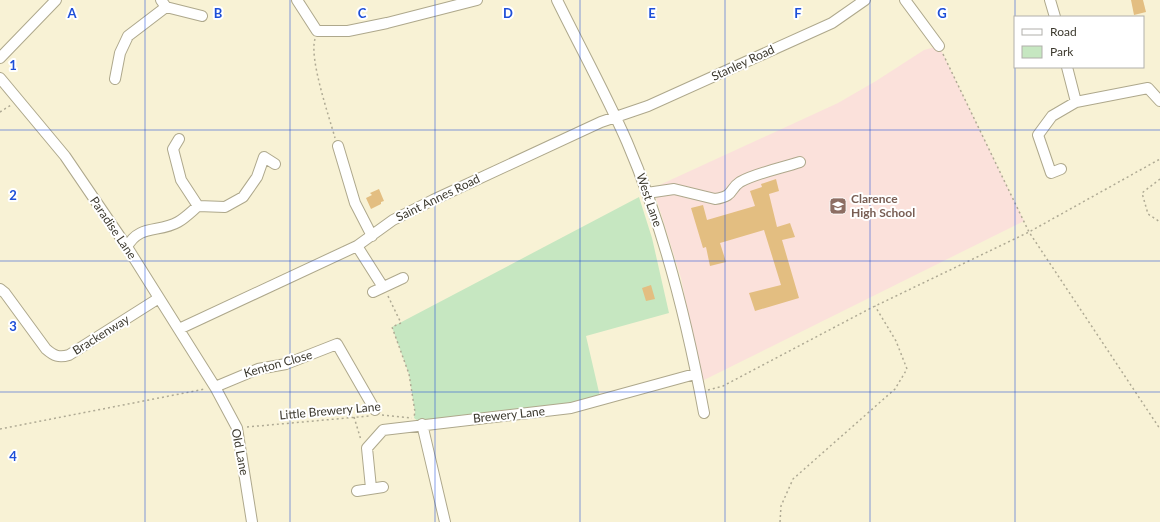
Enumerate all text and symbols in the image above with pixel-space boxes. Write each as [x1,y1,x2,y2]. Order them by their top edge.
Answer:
text: A [66,5,77,21]
text: B [214,5,223,21]
text: C [358,5,367,21]
text: D [503,5,513,21]
text: E [648,5,656,21]
text: F [794,5,802,21]
text: G [937,5,947,21]
legend [1014,16,1144,68]
text: Road [1050,24,1077,39]
street label: Stanley Road [709,41,777,84]
text: Park [1050,44,1074,59]
text: 1 [9,57,17,73]
street label: Saint Annes Road [393,171,482,224]
street label: West Lane [633,171,666,229]
text: 2 [9,187,17,203]
place label: Clarence High School [851,191,915,220]
street label: Paradise Lane [87,193,140,262]
school or university icon: Clarence High School [828,196,848,216]
street label: Brackenway [70,311,132,358]
text: 3 [9,318,17,334]
street label: Kenton Close [242,347,314,380]
street label: Little Brewery Lane [279,399,381,422]
street label: Brewery Lane [472,403,546,426]
street label: Old Lane [229,427,252,477]
text: 4 [9,448,17,464]

